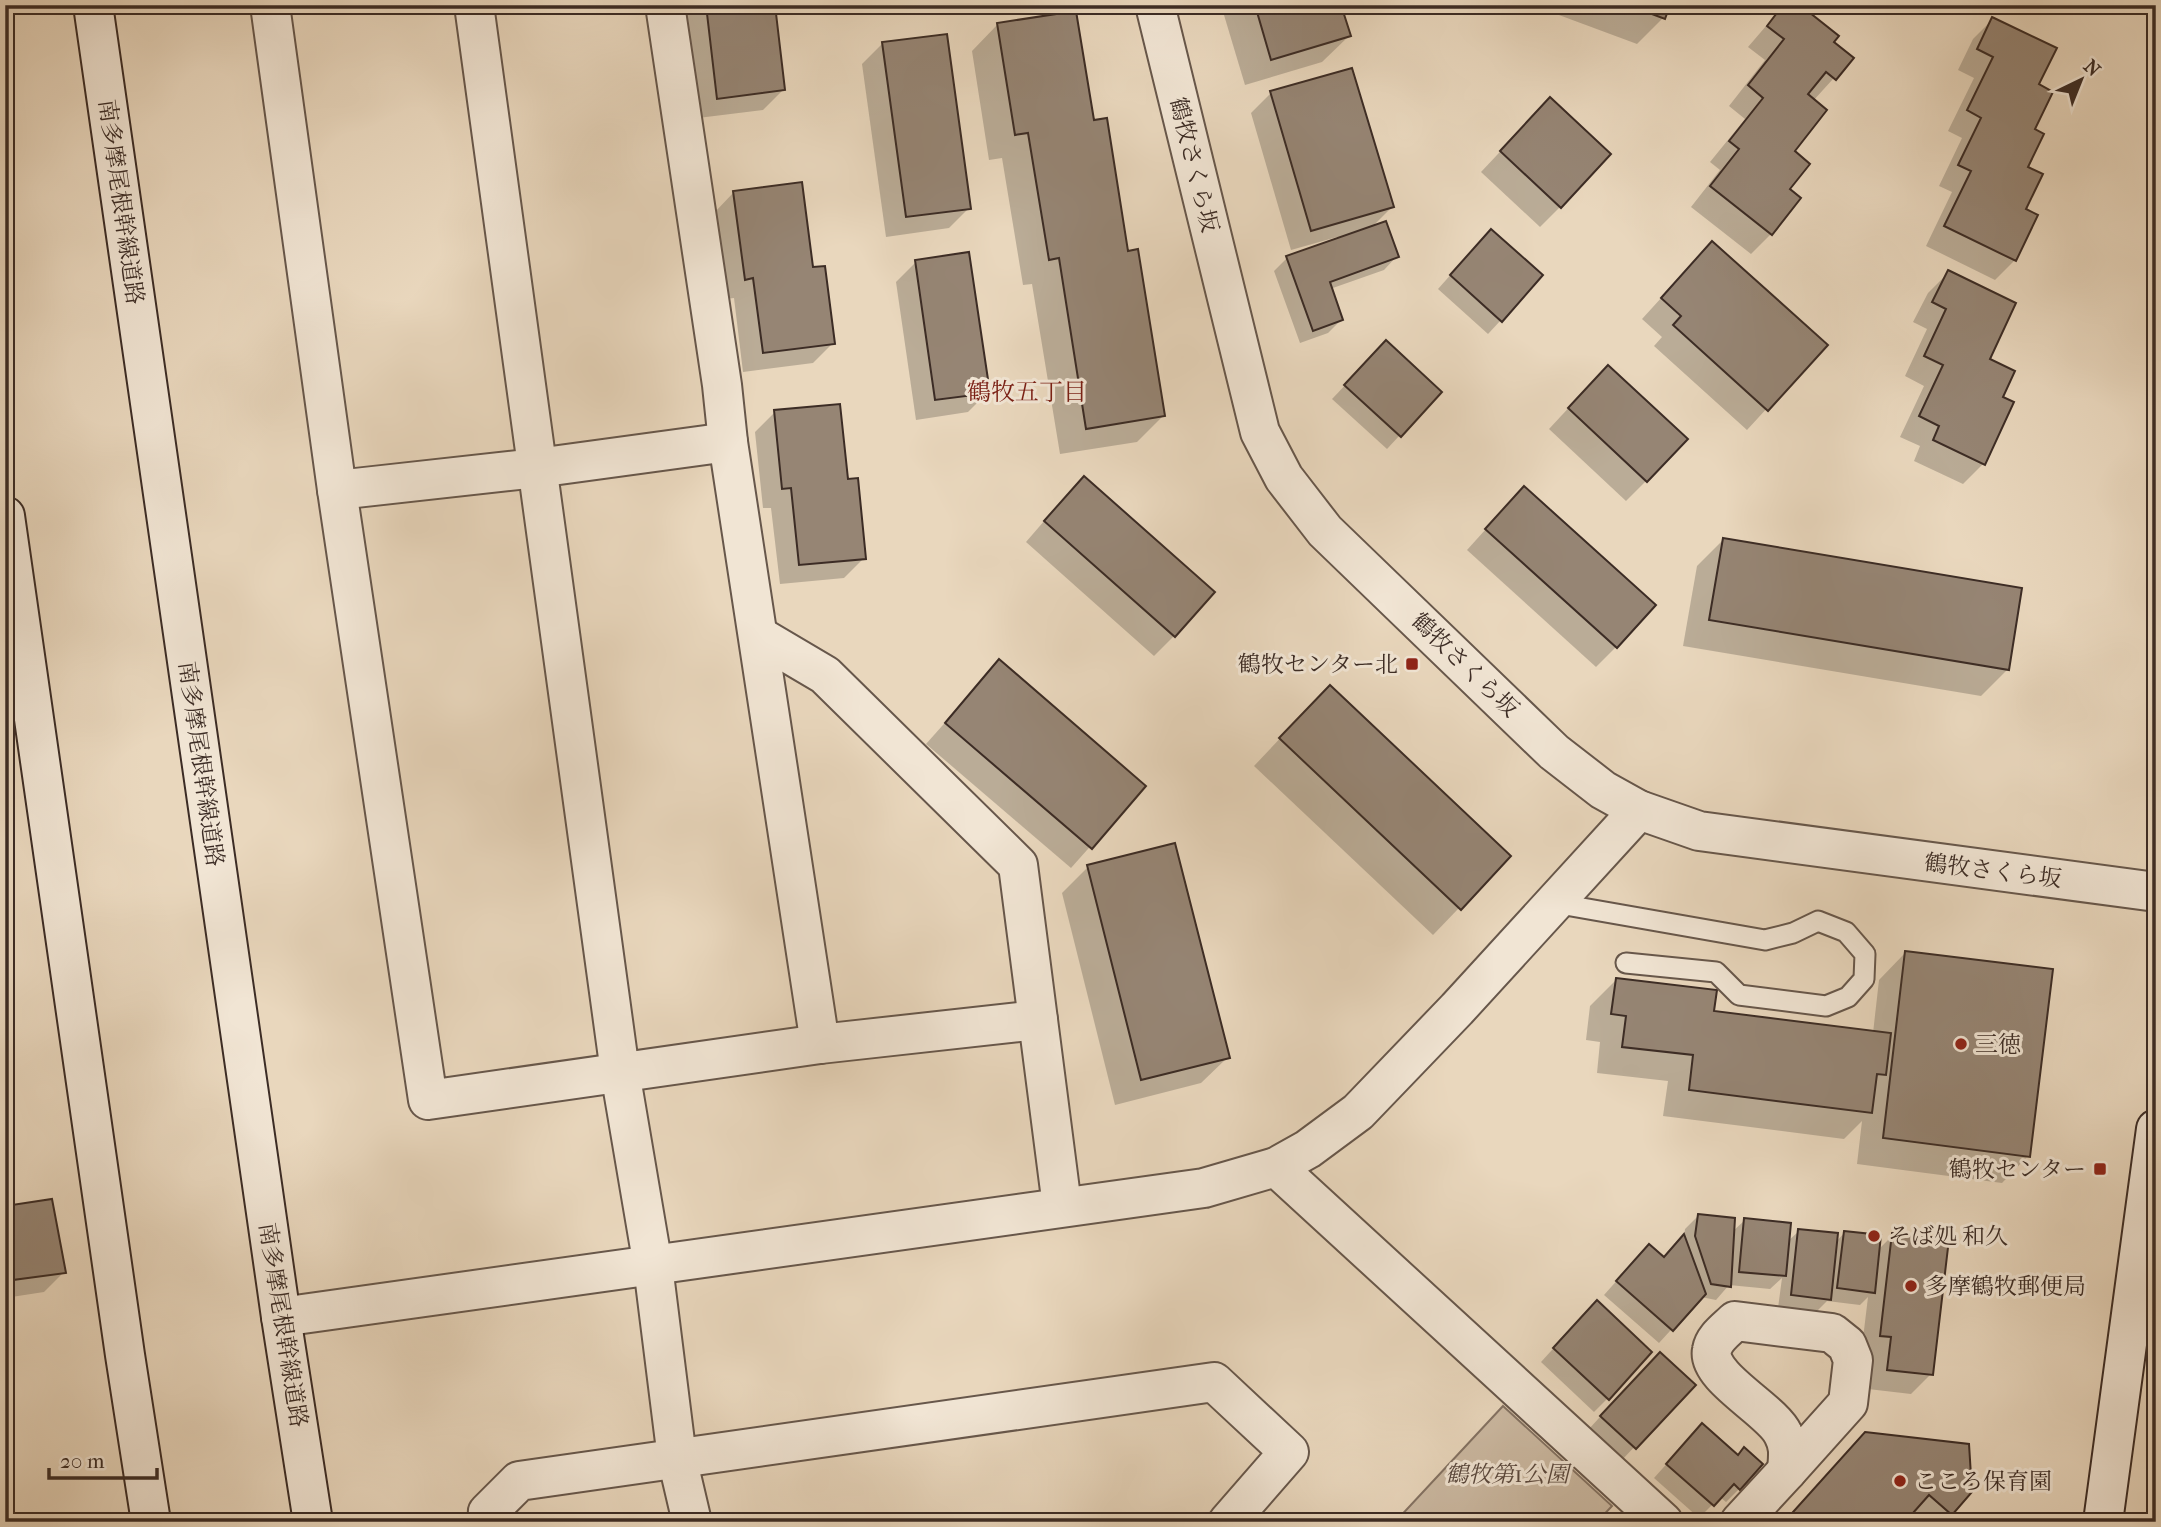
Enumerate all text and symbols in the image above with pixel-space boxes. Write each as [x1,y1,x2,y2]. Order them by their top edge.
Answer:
north arrow [2046,46,2116,116]
text: N [2079,55,2105,82]
street label: 鶴牧さくら坂 [1164,95,1224,235]
street label: 南多摩尾根幹線道路 [93,98,149,306]
district label: 鶴牧五丁目 [967,378,1087,406]
street label: 鶴牧さくら坂 [1406,607,1524,723]
place label: 鶴牧センター北 [1238,651,1398,678]
marker: 鶴牧センター北 [1404,656,1420,672]
street label: 南多摩尾根幹線道路 [173,660,229,868]
street label: 鶴牧さくら坂 [1923,849,2063,893]
place label: 三徳 [1975,1031,2021,1058]
marker: 三徳 [1953,1036,1969,1052]
place label: 鶴牧センター [1949,1156,2086,1183]
marker: 鶴牧センター [2092,1161,2108,1177]
street label: 南多摩尾根幹線道路 [253,1221,313,1429]
place label: そば処 和久 [1888,1223,2008,1250]
marker: そば処 和久 [1866,1228,1882,1244]
place label: 多摩鶴牧郵便局 [1925,1273,2086,1300]
marker: 多摩鶴牧郵便局 [1903,1278,1919,1294]
scale bar [49,1436,158,1480]
text: 20 m [60,1449,105,1473]
park label: 鶴牧第1公園 [1445,1461,1573,1488]
place label: こころ保育園 [1914,1468,2052,1495]
marker: こころ保育園 [1892,1473,1908,1489]

